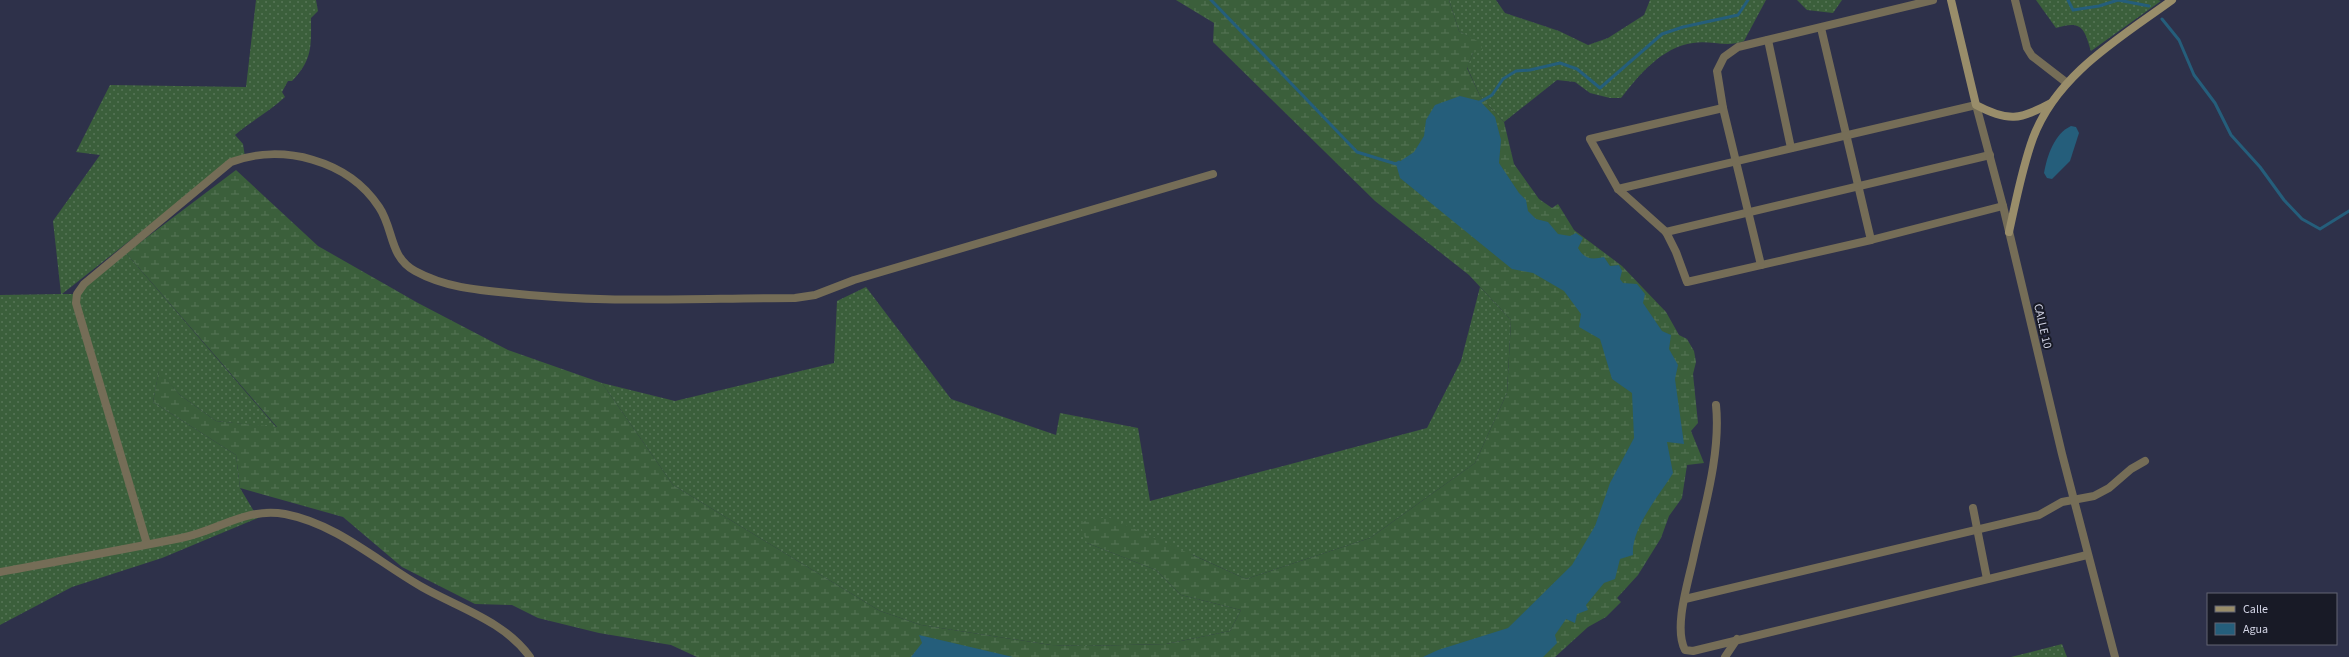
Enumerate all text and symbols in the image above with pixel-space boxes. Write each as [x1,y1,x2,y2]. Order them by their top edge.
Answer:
street label: CALLE 10 [2029,302,2056,350]
legend [2207,593,2337,645]
text: Calle [2243,601,2268,618]
text: Agua [2243,621,2268,638]

